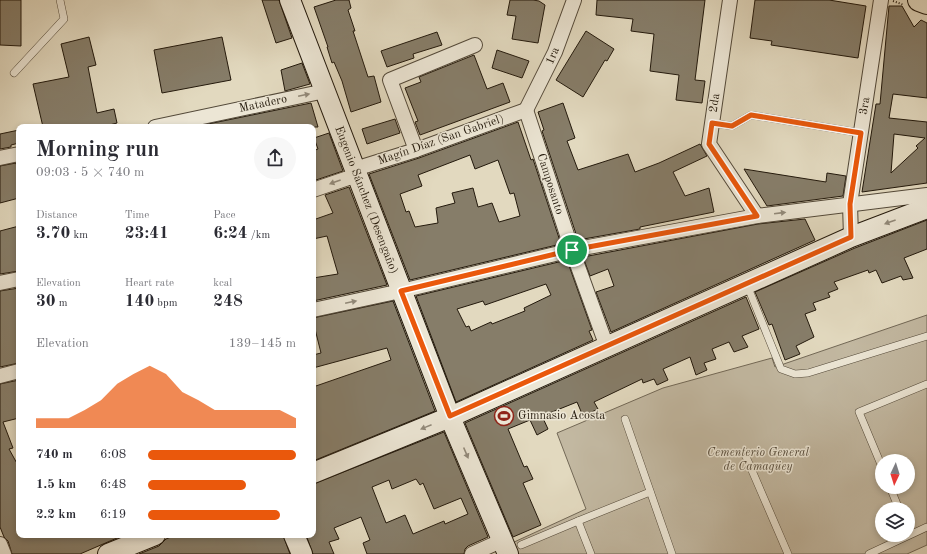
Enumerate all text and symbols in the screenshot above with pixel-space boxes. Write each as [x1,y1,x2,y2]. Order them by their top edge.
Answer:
street label: 1ra [544,45,562,67]
one-way arrow [298,92,310,98]
street label: Matadero [238,93,288,115]
street label: 2da [708,93,722,113]
street label: 3ra [858,96,872,116]
street label: Magín Díaz (San Gabriel) [376,112,506,167]
street label: Eugenio Sánchez (Desengaño) [332,124,401,276]
button: share [254,137,296,179]
text: Morning run [36,139,159,161]
street label: Camposanto [534,152,566,216]
text: 09:03 · 5 × 740 m [36,166,144,179]
one-way arrow [328,180,340,186]
text: Distance [36,210,77,221]
text: Time [125,210,149,221]
text: Pace [213,210,236,221]
one-way arrow [774,210,786,216]
one-way arrow [884,219,896,225]
text: 3.70 [36,225,70,242]
text: 23:41 [125,225,169,242]
text: 6:24 [213,225,248,242]
text: km [70,230,88,241]
text: /km [248,230,270,241]
pin [555,233,589,267]
icon: arrive [561,239,583,261]
text: Elevation [36,278,81,289]
text: Heart rate [125,278,174,289]
text: kcal [213,278,232,289]
text: 30 [36,293,56,310]
text: 140 [125,293,154,310]
text: 248 [213,293,243,310]
text: m [56,298,68,309]
text: bpm [154,298,177,309]
one-way arrow [345,298,357,304]
text: Elevation [36,337,89,350]
text: 139–145 m [229,337,296,350]
sports icon: Gimnasio Acosta [493,405,515,427]
place label: Gimnasio Acosta [518,410,605,422]
one-way arrow [419,424,431,430]
park label: Cementerio General de Camagüey [707,447,809,473]
text: 740 m [36,448,73,461]
text: 6:08 [100,448,126,461]
one-way arrow [463,448,469,459]
north arrow [875,454,915,494]
map controls [875,454,915,542]
text: 1.5 km [36,478,76,491]
text: 6:48 [100,478,126,491]
button: layers [875,502,915,542]
text: 2.2 km [36,508,76,521]
text: 6:19 [100,508,126,521]

